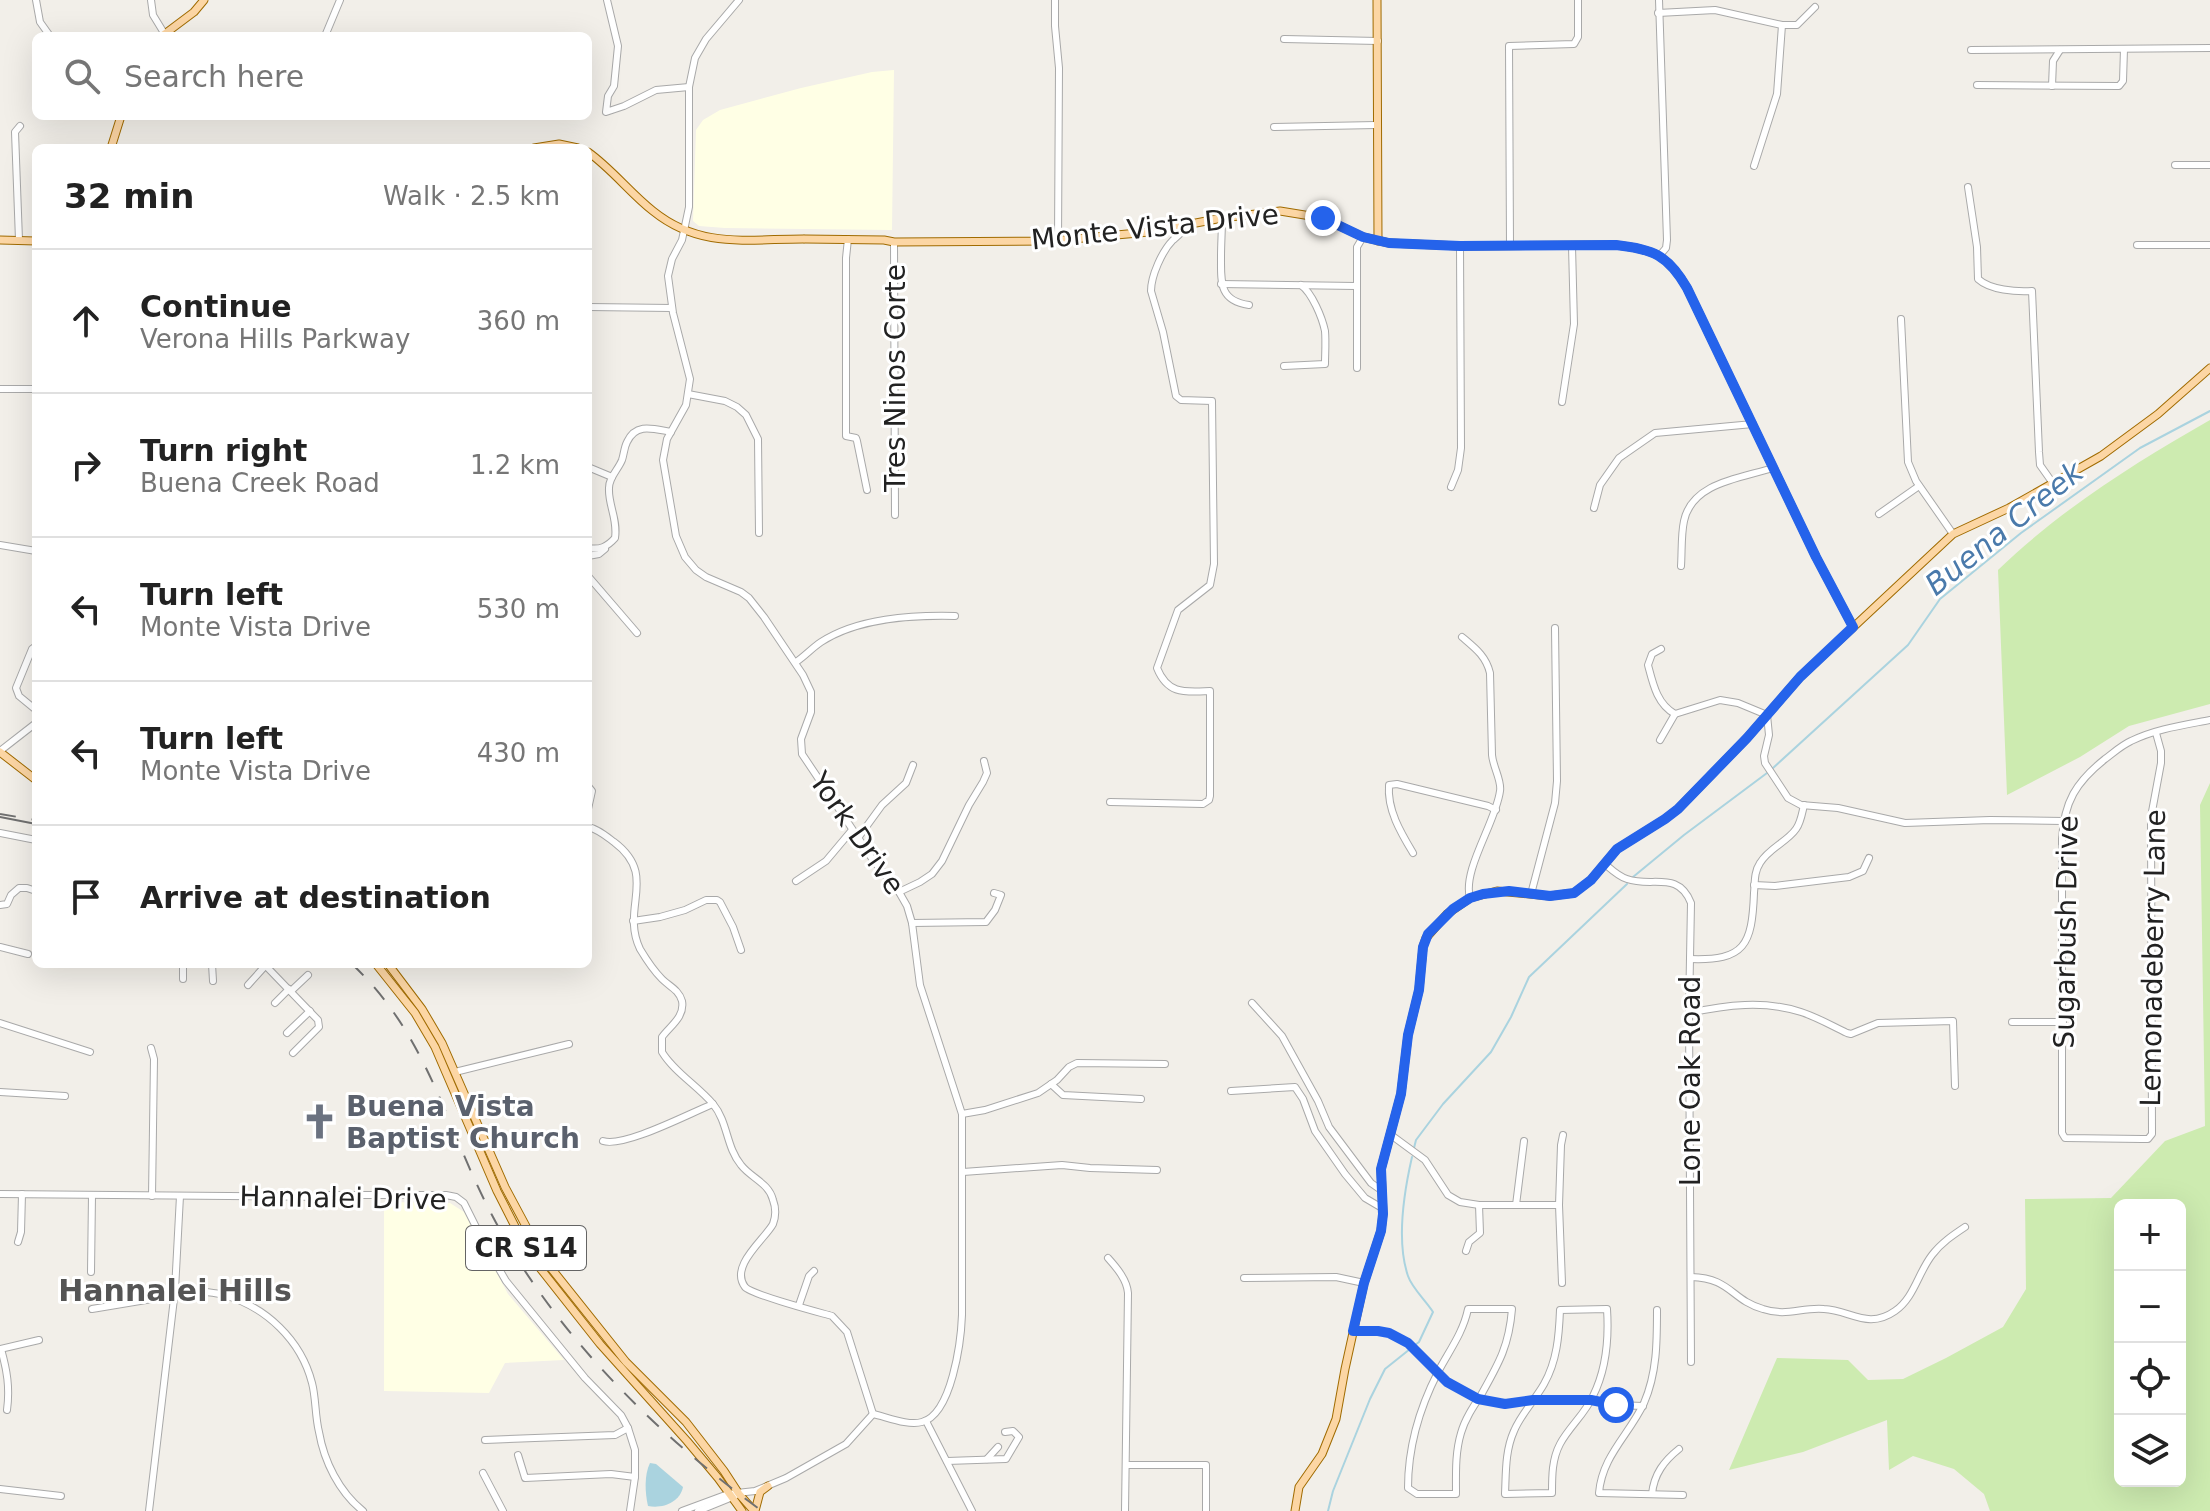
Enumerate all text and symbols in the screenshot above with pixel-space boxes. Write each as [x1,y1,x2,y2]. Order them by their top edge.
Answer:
search box [32,32,592,120]
icon: search [60,54,104,98]
text: Search here [124,59,304,94]
text: 32 min [64,176,194,216]
text: Walk · 2.5 km [383,181,560,211]
street label: Monte Vista Drive [1030,198,1280,256]
route end [1305,200,1341,236]
street label: Tres Ninos Corte [879,264,912,493]
text: Continue [140,289,292,324]
icon: ahead [64,299,108,343]
text: 360 m [477,306,560,336]
text: Verona Hills Parkway [140,324,410,354]
text: Turn right [140,433,307,468]
icon: right [64,443,108,487]
text: 1.2 km [470,450,560,480]
water label: Buena Creek [1918,453,2091,602]
text: Buena Creek Road [140,468,380,498]
text: Turn left [140,577,283,612]
icon: left [64,587,108,631]
text: 530 m [477,594,560,624]
text: Monte Vista Drive [140,612,371,642]
text: Turn left [140,721,283,756]
icon: left [64,731,108,775]
text: 430 m [477,738,560,768]
text: Monte Vista Drive [140,756,371,786]
street label: York Drive [802,765,911,901]
street label: Lemonadeberry Lane [2134,809,2172,1107]
street label: Sugarbush Drive [2047,815,2085,1049]
icon: arrive [64,875,108,919]
text: Arrive at destination [140,880,491,915]
street label: Lone Oak Road [1674,976,1707,1186]
place label: Buena Vista Baptist Church [346,1090,580,1155]
church icon: Buena Vista Baptist Church [301,1103,339,1141]
street label: Hannalei Drive [239,1180,447,1216]
map controls [2114,1199,2186,1487]
button: + [2114,1199,2186,1271]
road number: CR S14 [466,1226,586,1270]
button: − [2114,1271,2186,1343]
district label: Hannalei Hills [58,1273,292,1308]
button: locate [2114,1343,2186,1415]
route start [1598,1387,1634,1423]
button: layers [2114,1415,2186,1487]

